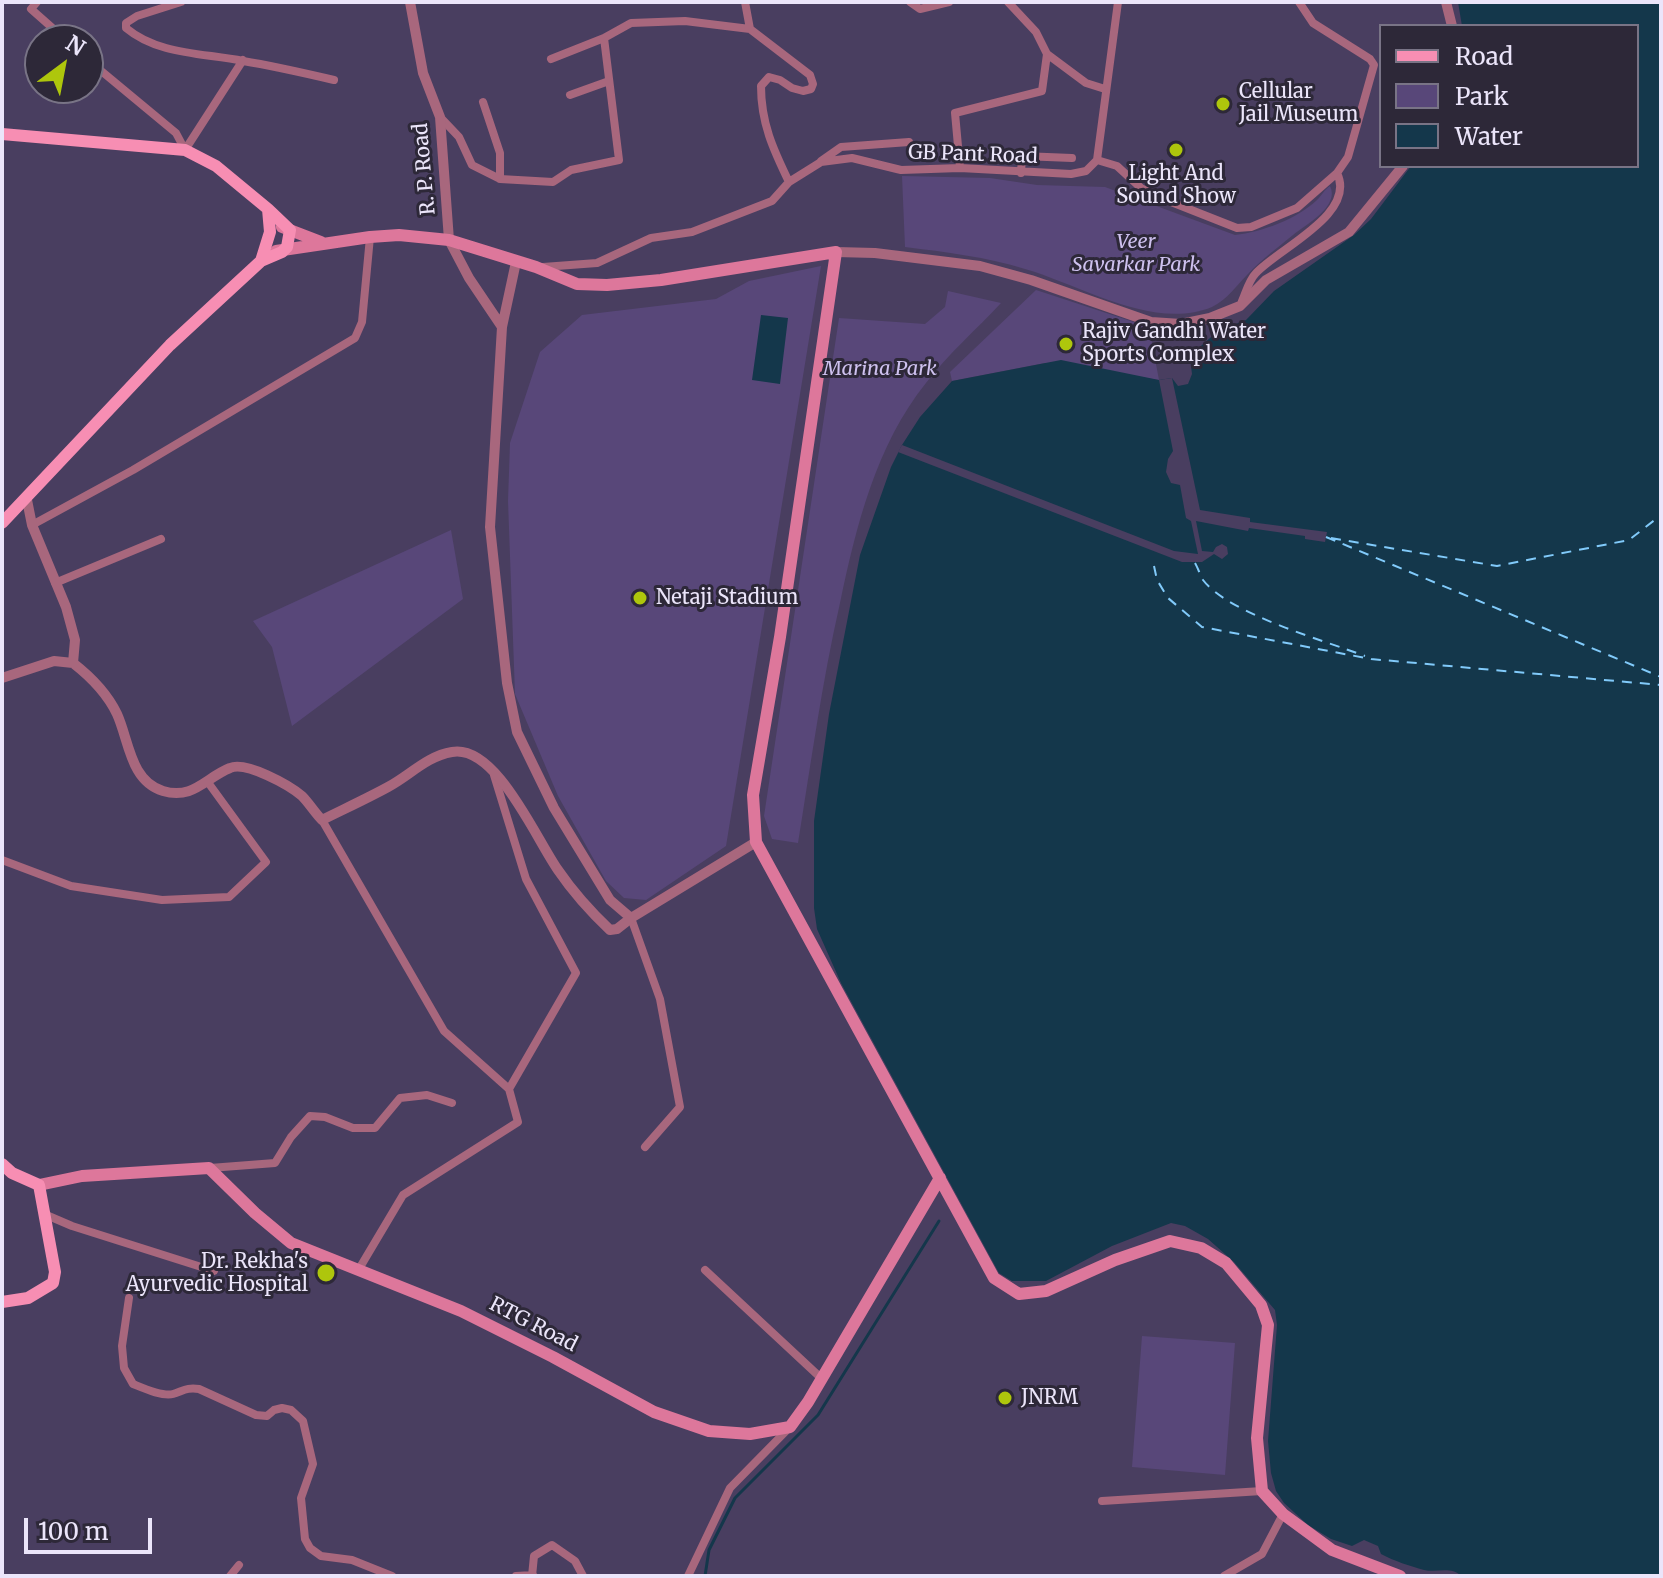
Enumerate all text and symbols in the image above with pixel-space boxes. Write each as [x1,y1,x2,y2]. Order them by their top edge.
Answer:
north arrow [24,24,104,104]
legend [1379,24,1639,168]
text: N [61,29,90,62]
text: Road [1455,41,1513,72]
place label: Cellular Jail Museum [1239,80,1358,127]
text: Park [1455,81,1508,112]
marker: Cellular Jail Museum [1214,95,1232,113]
text: Water [1455,121,1523,152]
street label: R. P. Road [409,122,441,216]
street label: GB Pant Road [908,141,1038,169]
marker: Light And Sound Show [1167,141,1185,159]
place label: Light And Sound Show [1116,162,1236,209]
park label: Veer Savarkar Park [1072,230,1200,277]
place label: Rajiv Gandhi Water Sports Complex [1082,320,1266,367]
marker: Rajiv Gandhi Water Sports Complex [1057,335,1075,353]
park label: Marina Park [823,357,937,381]
place label: Netaji Stadium [656,586,798,610]
marker: Netaji Stadium [631,589,649,607]
place label: Dr. Rekha's Ayurvedic Hospital [126,1250,308,1297]
marker: Dr. Rekha's Ayurvedic Hospital [315,1262,337,1284]
street label: RTG Road [485,1293,581,1357]
place label: JNRM [1021,1386,1078,1410]
marker: JNRM [996,1389,1014,1407]
scale bar [28,1502,156,1552]
text: 100 m [38,1516,108,1547]

